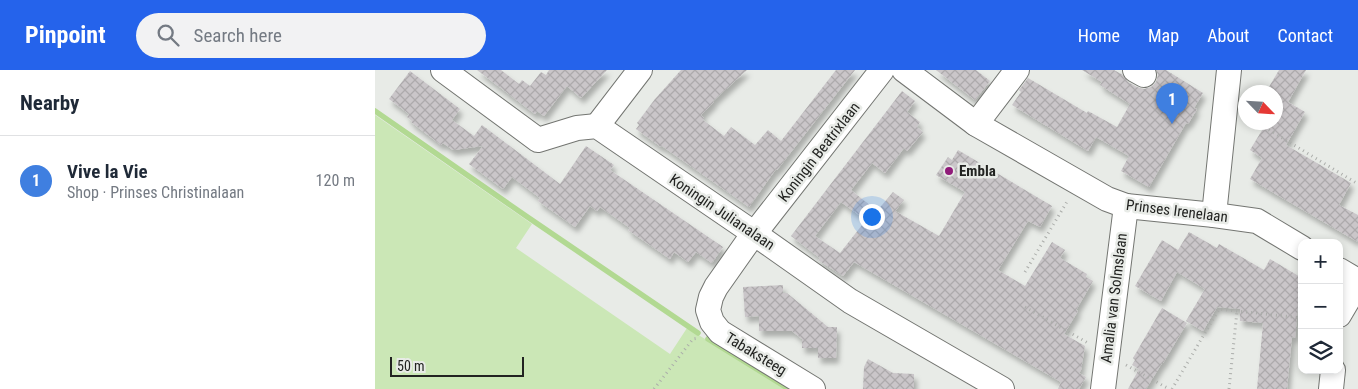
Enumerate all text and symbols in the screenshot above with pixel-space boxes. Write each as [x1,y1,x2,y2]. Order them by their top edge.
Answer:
search box [136,13,486,58]
text: Pinpoint [25,21,106,49]
icon: search [154,21,182,49]
text: Search here [194,24,282,47]
text: Home [1078,25,1120,46]
text: Map [1148,25,1179,46]
text: About [1207,25,1249,46]
text: Contact [1277,25,1333,46]
pin: 1 [1156,83,1188,124]
north arrow [1238,85,1283,130]
text: Nearby [20,91,79,115]
street label: Koningin Beatrixlaan [774,99,864,205]
text: Vive la Vie [67,160,148,183]
place label: Embla [959,162,996,180]
marker: Embla [943,165,955,177]
street label: Koningin Julianalaan [666,170,778,254]
text: 1 [32,171,40,190]
text: 120 m [316,171,355,190]
text: Shop · Prinses Christinalaan [67,183,244,202]
street label: Prinses Irenelaan [1125,196,1229,226]
your location [859,204,885,230]
street label: Amalia van Solmslaan [1097,232,1131,364]
map controls [1298,239,1343,374]
button: + [1298,239,1343,284]
button: − [1298,284,1343,329]
street label: Tabaksteeg [722,329,790,379]
button: layers [1298,329,1343,374]
scale bar [390,354,524,377]
text: 50 m [397,358,425,374]

